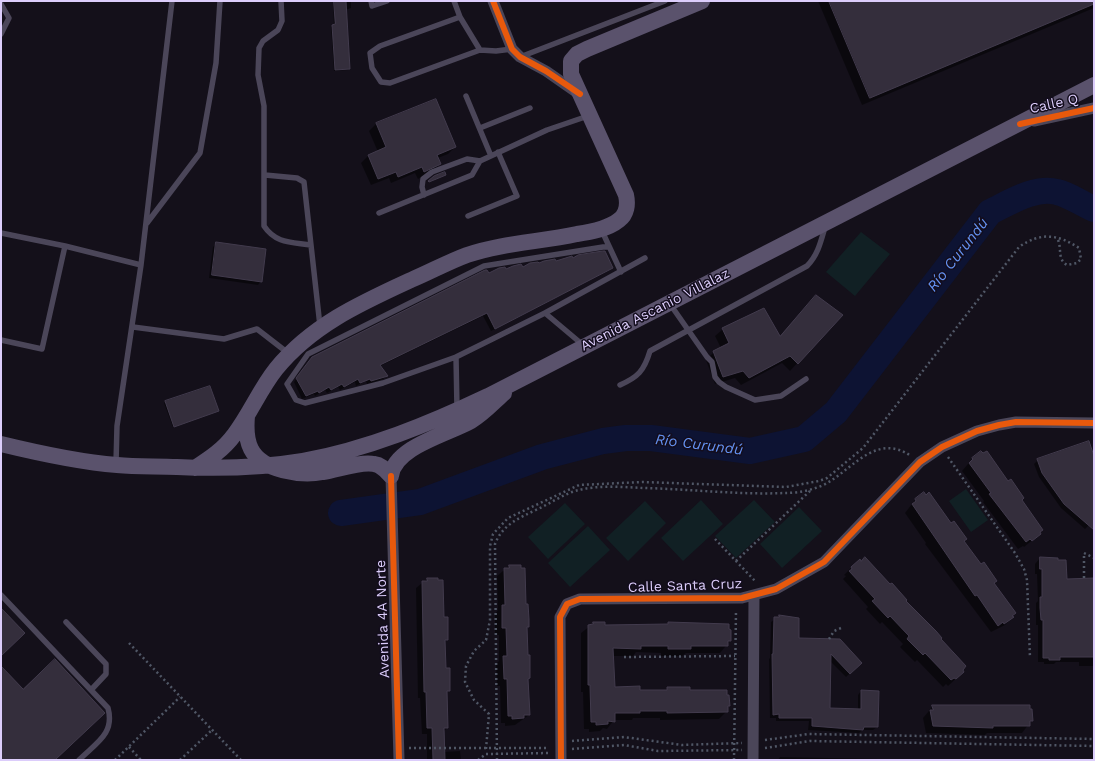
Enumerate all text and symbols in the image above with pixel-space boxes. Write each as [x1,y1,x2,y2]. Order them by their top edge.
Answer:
street label: Calle Q [1028,91,1080,117]
water label: Río Curundú [924,215,992,295]
street label: Avenida Ascanio Villalaz [578,265,732,355]
water label: Río Curundú [654,431,744,459]
street label: Avenida 4A Norte [373,560,393,678]
street label: Calle Santa Cruz [628,576,742,596]

